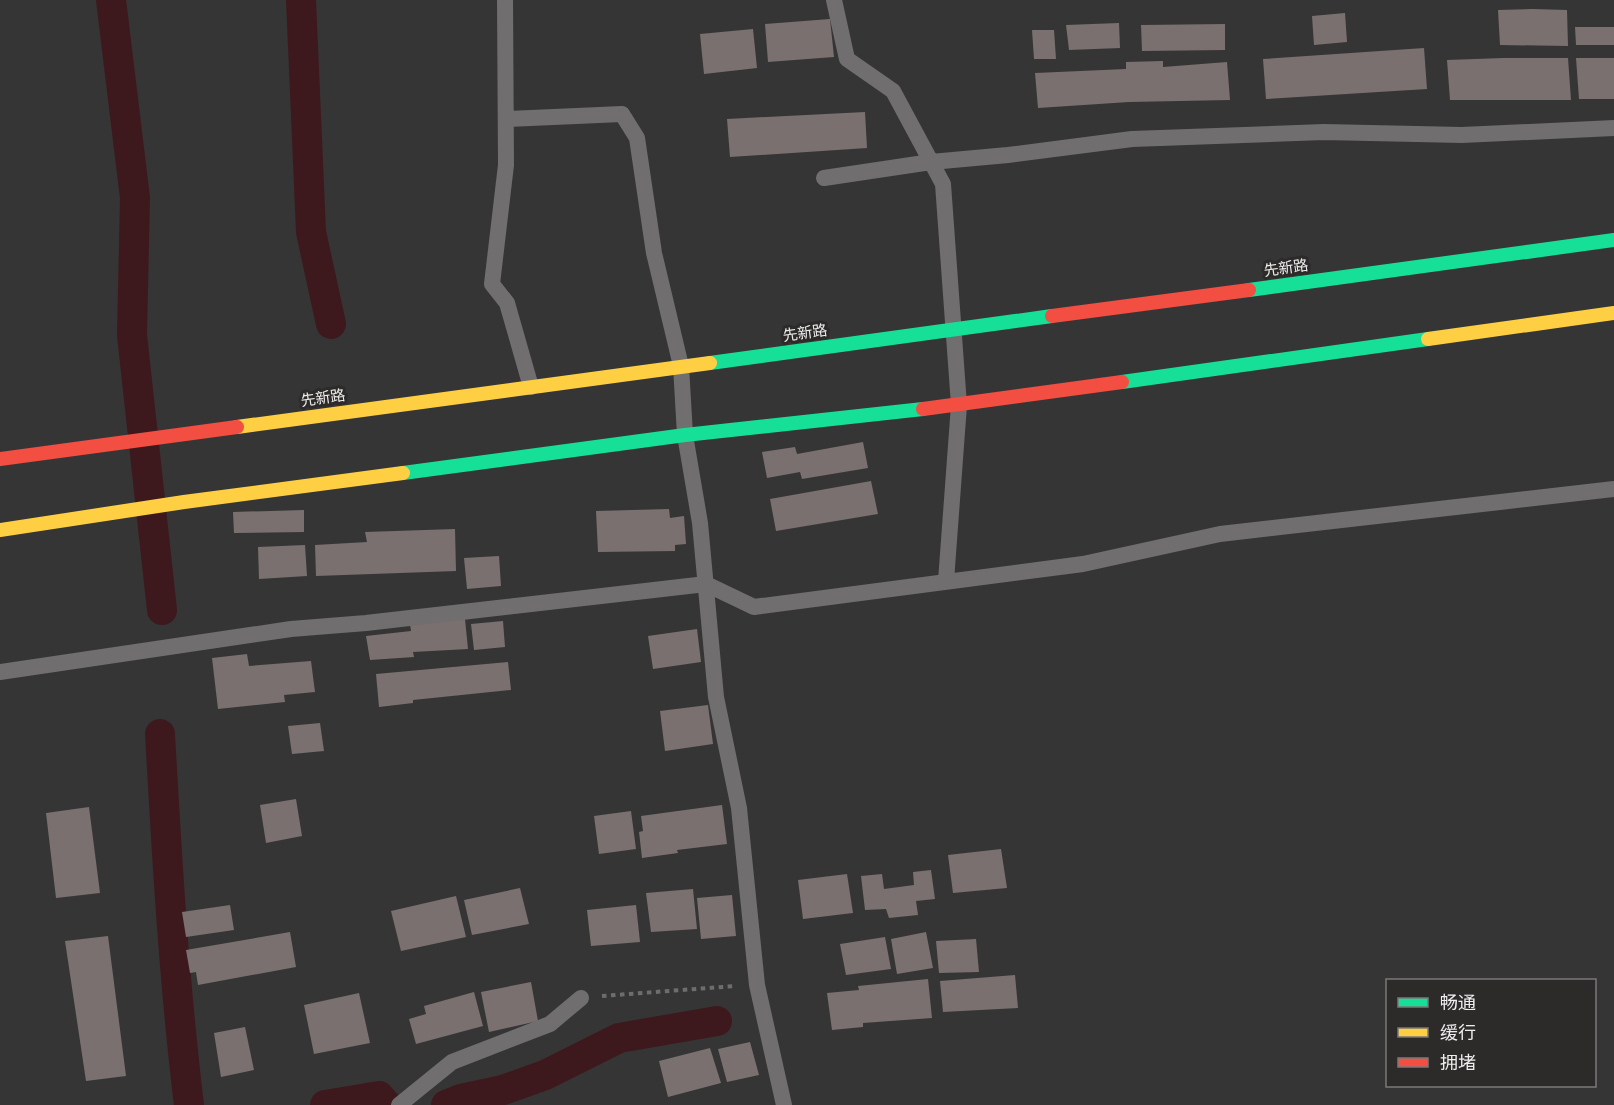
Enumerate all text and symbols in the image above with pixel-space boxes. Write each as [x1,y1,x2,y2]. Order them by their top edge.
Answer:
street label: 先新路 [1262,254,1310,280]
street label: 先新路 [781,319,829,345]
street label: 先新路 [299,384,347,410]
legend [1386,979,1596,1087]
text: 畅通 [1440,990,1476,1014]
text: 缓行 [1440,1020,1476,1044]
text: 拥堵 [1440,1050,1476,1074]

